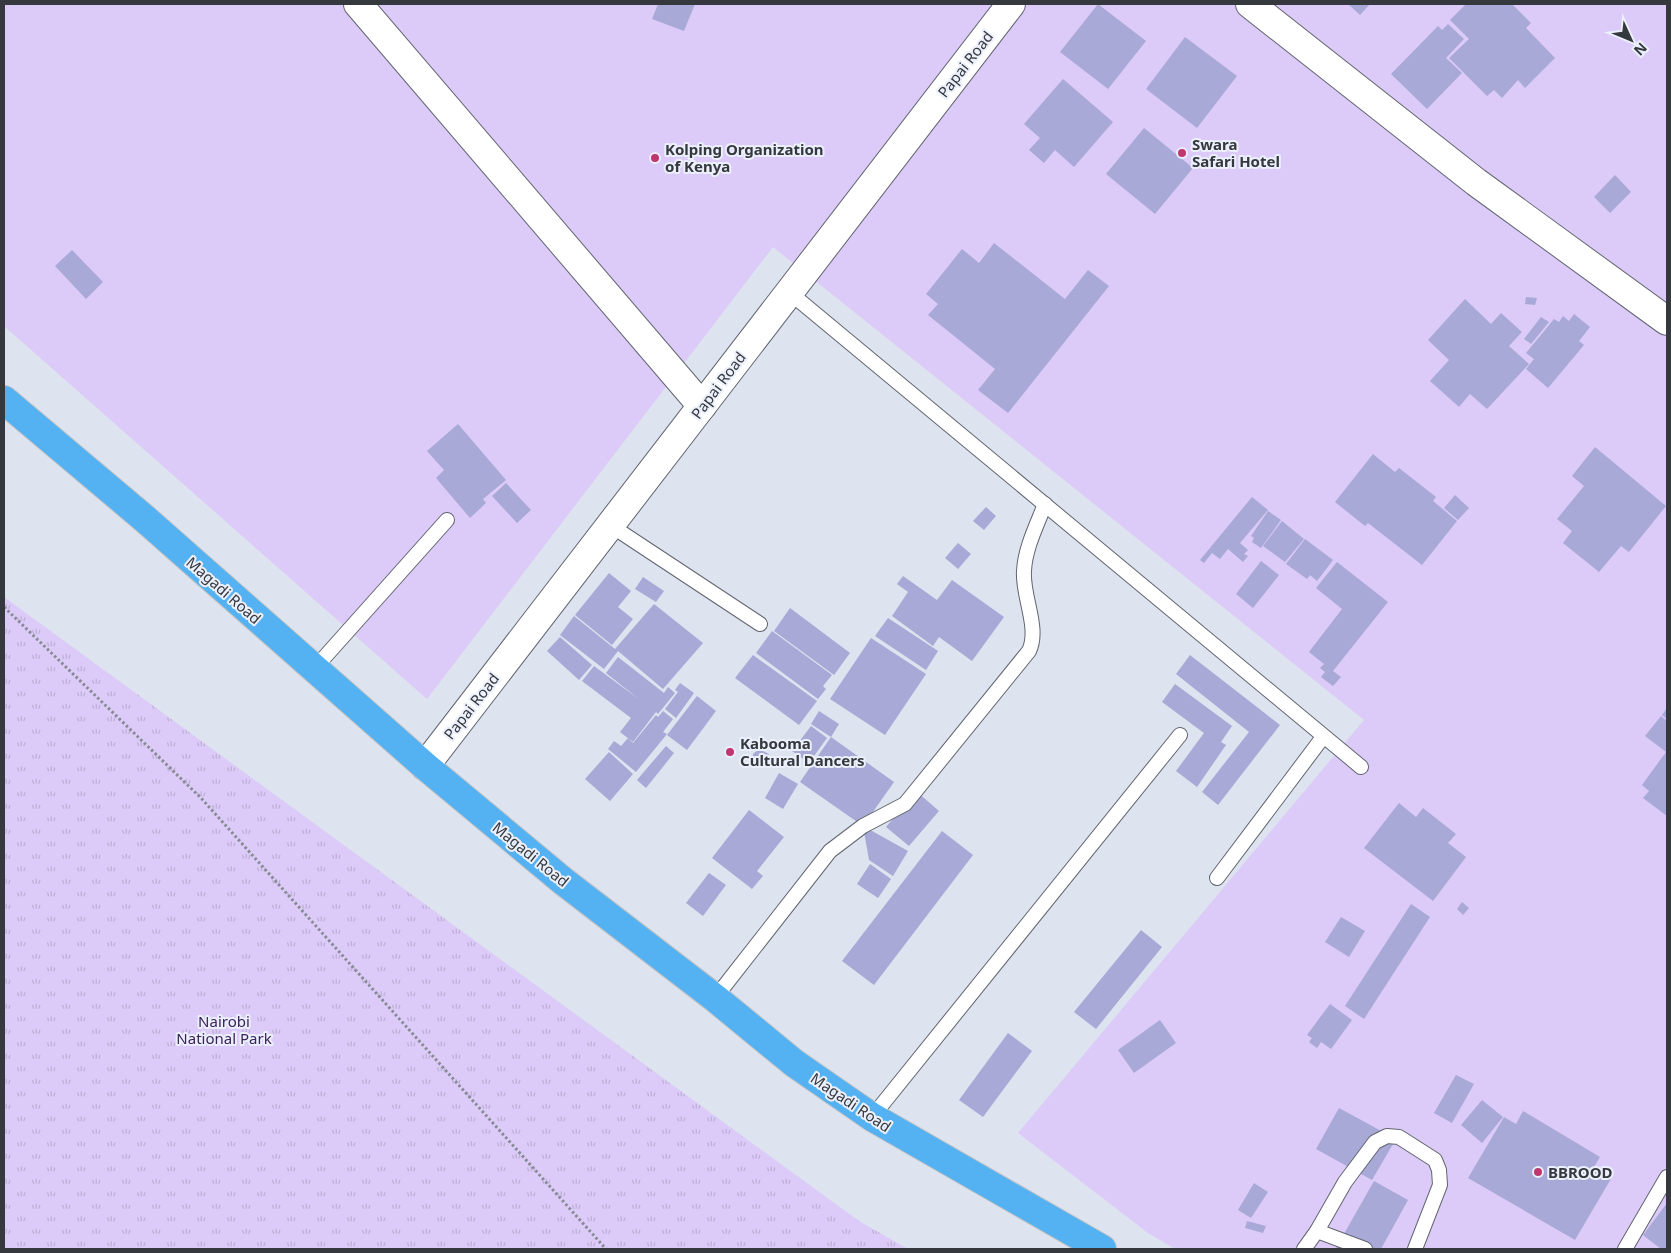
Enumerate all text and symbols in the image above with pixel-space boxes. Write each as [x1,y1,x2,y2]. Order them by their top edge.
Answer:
north arrow [1606,15,1656,65]
street label: Papai Road [933,27,997,101]
text: N [1630,39,1652,60]
place label: Swara Safari Hotel [1192,134,1280,171]
place label: Kolping Organization of Kenya [665,139,824,176]
marker: Swara Safari Hotel [1176,147,1188,159]
marker: Kolping Organization of Kenya [649,152,661,164]
street label: Papai Road [686,347,750,423]
street label: Magadi Road [182,552,266,628]
street label: Papai Road [439,669,503,743]
place label: Kabooma Cultural Dancers [740,733,865,770]
marker: Kabooma Cultural Dancers [724,746,736,758]
street label: Magadi Road [489,817,573,891]
park label: Nairobi National Park [176,1011,272,1048]
street label: Magadi Road [807,1068,895,1136]
place label: BBROOD [1548,1162,1613,1182]
marker: BBROOD [1532,1166,1544,1178]

